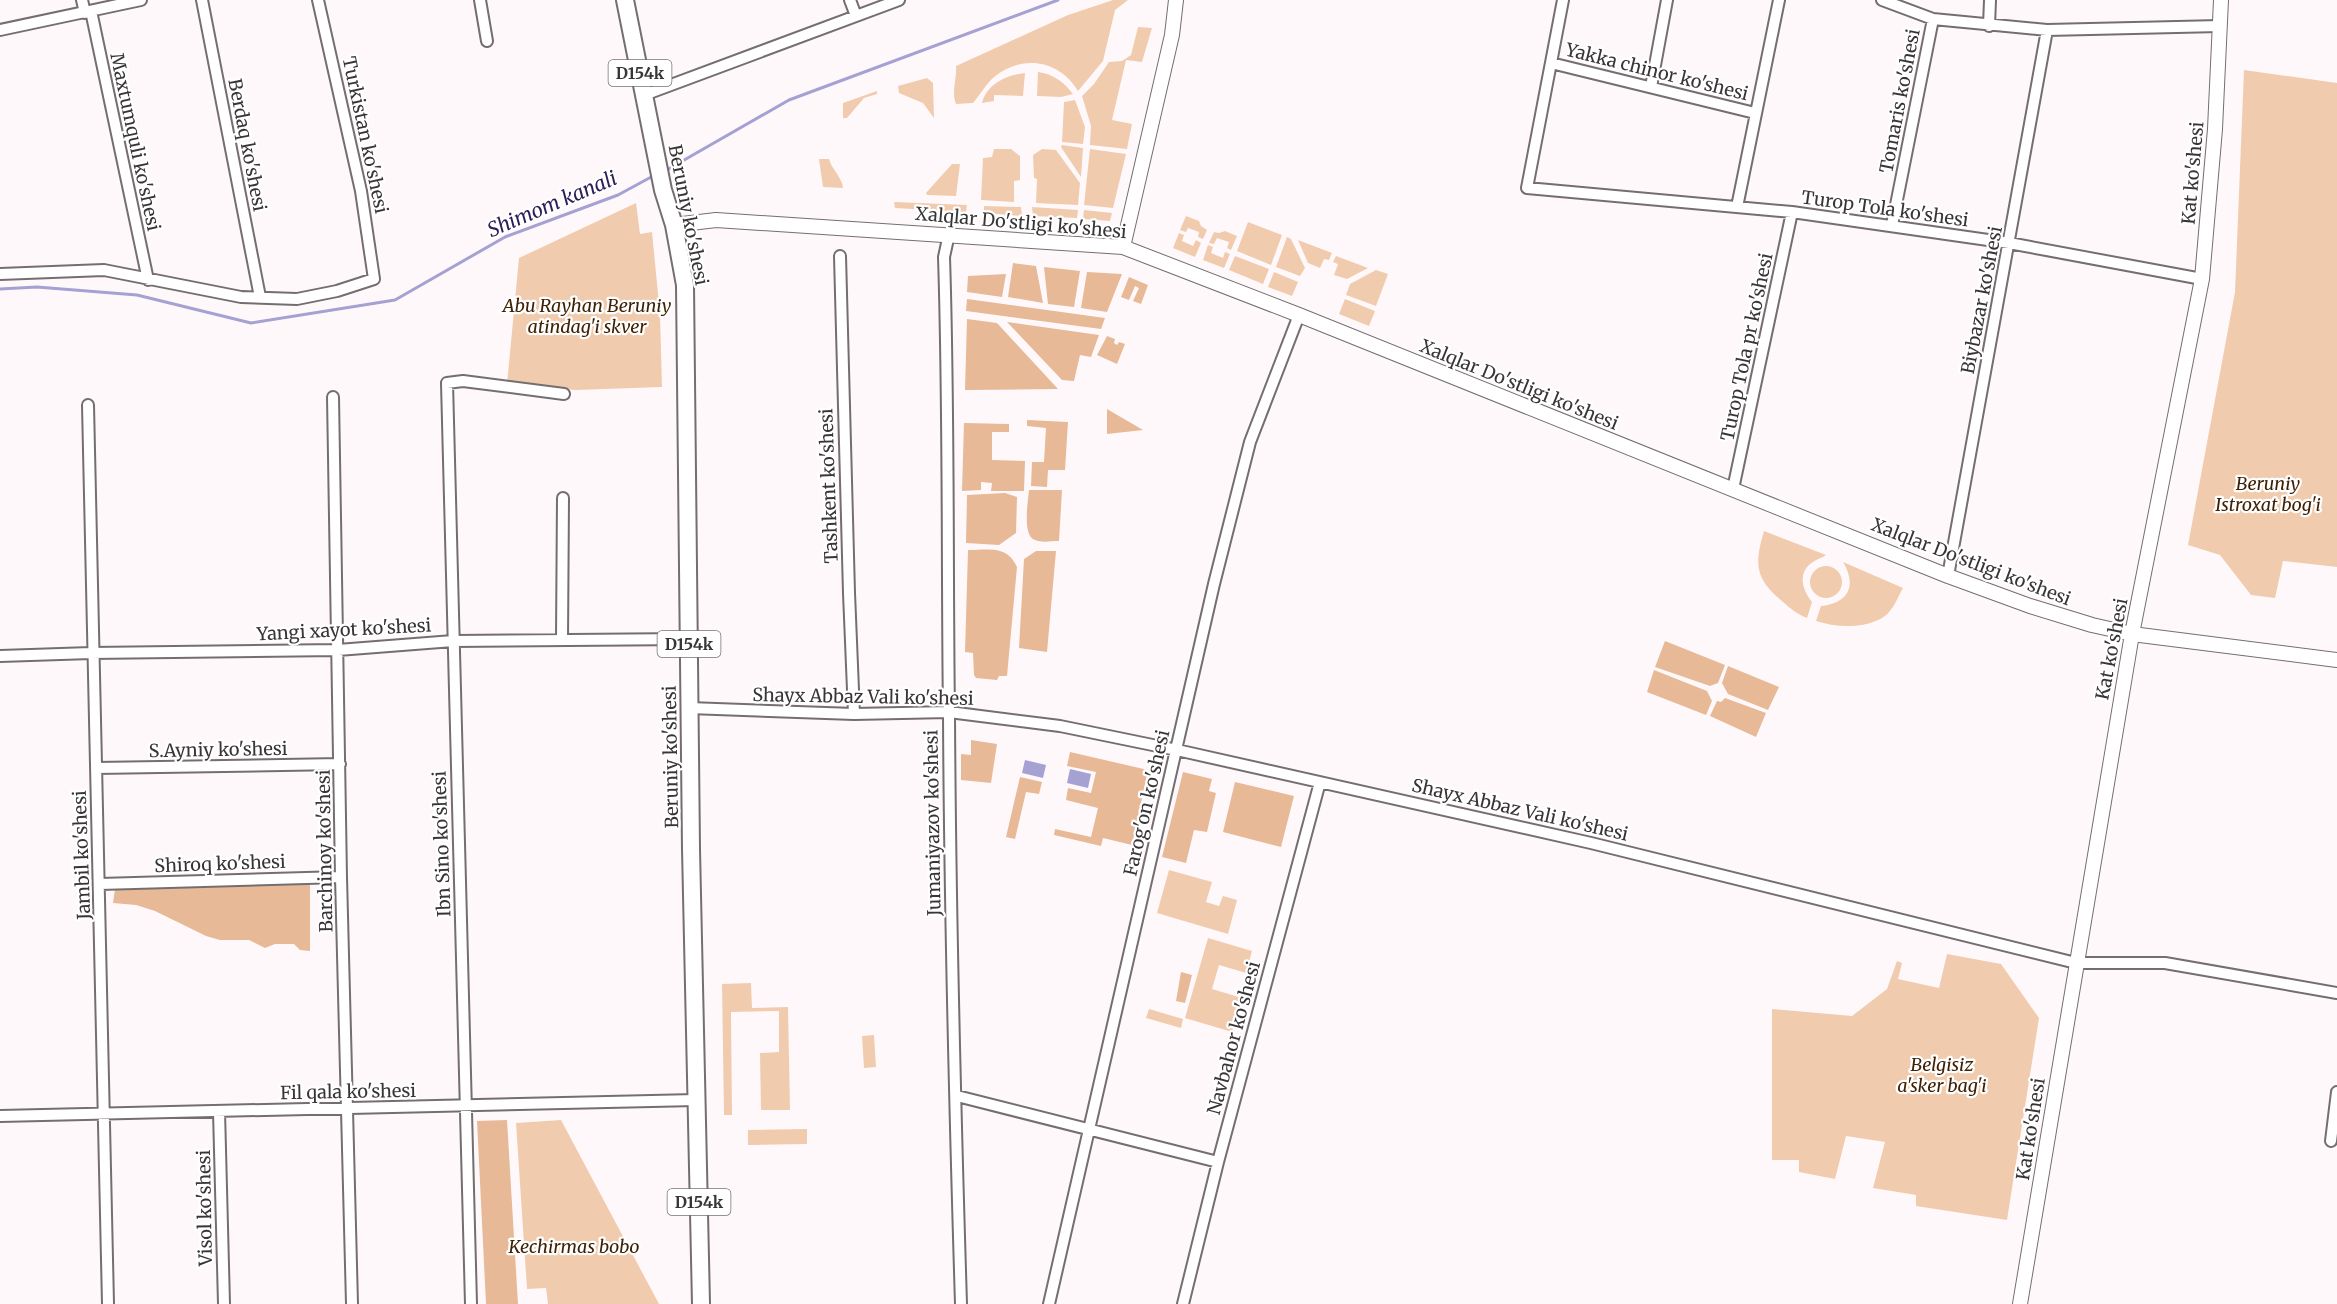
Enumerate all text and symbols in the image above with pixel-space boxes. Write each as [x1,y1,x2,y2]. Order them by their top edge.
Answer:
street label: Tomaris ko'shesi [1874,27,1925,175]
street label: Yakka chinor ko'shesi [1562,37,1751,105]
street label: Maxtumquli ko'shesi [105,51,166,233]
street label: Turkistan ko'shesi [338,54,393,216]
road number: D154k [608,60,672,86]
street label: Berdaq ko'shesi [223,77,272,213]
street label: Kat ko'shesi [2177,120,2208,225]
street label: Beruniy ko'shesi [664,143,713,287]
water label: Shimom kanali [483,165,620,242]
street label: Turop Tola ko'shesi [1800,185,1970,232]
street label: Xalqlar Do'stligi ko'shesi [914,202,1128,243]
street label: Biybazar ko'shesi [1956,224,2007,376]
street label: Turop Tola pr ko'shesi [1715,251,1778,443]
park label: Abu Rayhan Beruniy atindag'i skver [501,294,672,338]
street label: Xalqlar Do'stligi ko'shesi [1417,334,1622,435]
street label: Tashkent ko'shesi [814,408,843,564]
park label: Beruniy Istroxat bog'i [2215,472,2321,516]
street label: Xalqlar Do'stligi ko'shesi [1868,513,2074,610]
street label: Kat ko'shesi [2090,596,2133,702]
street label: Yangi xayot ko'shesi [255,613,432,646]
road number: D154k [658,631,720,657]
street label: Shayx Abbaz Vali ko'shesi [752,683,974,710]
street label: Beruniy ko'shesi [658,685,683,829]
street label: Farog'on ko'shesi [1119,727,1175,878]
street label: Jumaniyazov ko'shesi [919,730,946,917]
street label: S.Ayniy ko'shesi [148,737,288,762]
street label: Barchinoy ko'shesi [312,769,337,933]
street label: Ibn Sino ko'shesi [427,770,456,917]
street label: Shayx Abbaz Vali ko'shesi [1410,773,1631,846]
street label: Jambil ko'shesi [68,790,95,921]
street label: Shiroq ko'shesi [154,850,286,877]
street label: Navbahor ko'shesi [1202,958,1265,1117]
park label: Belgisiz a'sker bag'i [1897,1053,1987,1097]
street label: Kat ko'shesi [2011,1076,2050,1182]
street label: Fil qala ko'shesi [280,1079,416,1104]
street label: Visol ko'shesi [192,1150,217,1267]
road number: D154k [668,1189,730,1215]
park label: Kechirmas bobo [507,1235,640,1258]

